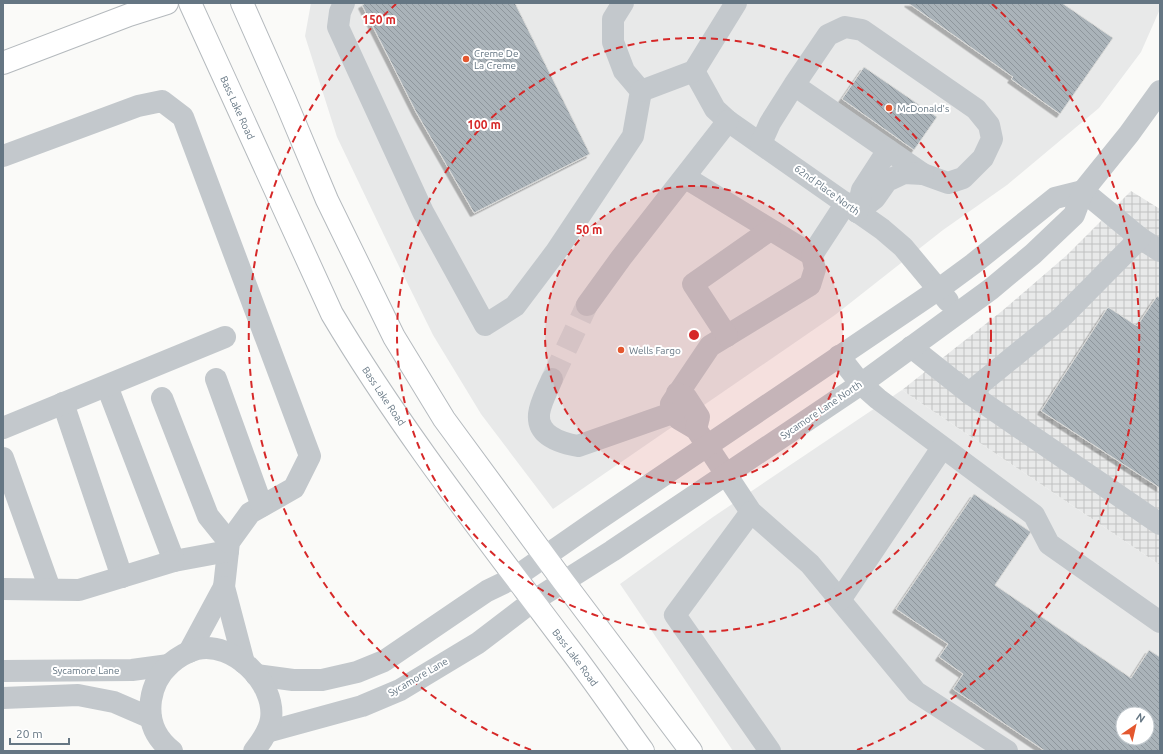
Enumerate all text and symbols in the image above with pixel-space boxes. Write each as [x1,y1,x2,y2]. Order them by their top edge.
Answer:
text: 150 m [362,13,396,26]
place label: Creme De La Creme [474,48,518,71]
marker: Creme De La Creme [461,54,471,64]
street label: Bass Lake Road [219,74,257,141]
marker: McDonald's [884,103,894,113]
place label: McDonald's [897,103,949,114]
text: 100 m [467,118,501,131]
street label: 62nd Place North [792,163,862,217]
text: 50 m [576,223,602,236]
centre of rings [687,328,701,342]
marker: Wells Fargo [616,345,626,355]
place label: Wells Fargo [629,345,681,356]
street label: Bass Lake Road [361,364,408,428]
street label: Sycamore Lane North [778,379,864,441]
street label: Bass Lake Road [551,626,600,688]
street label: Sycamore Lane [386,655,450,699]
street label: Sycamore Lane [52,665,120,676]
north arrow [1115,706,1155,746]
text: N [1134,710,1147,725]
scale bar [10,720,69,746]
text: 20 m [16,727,43,740]

